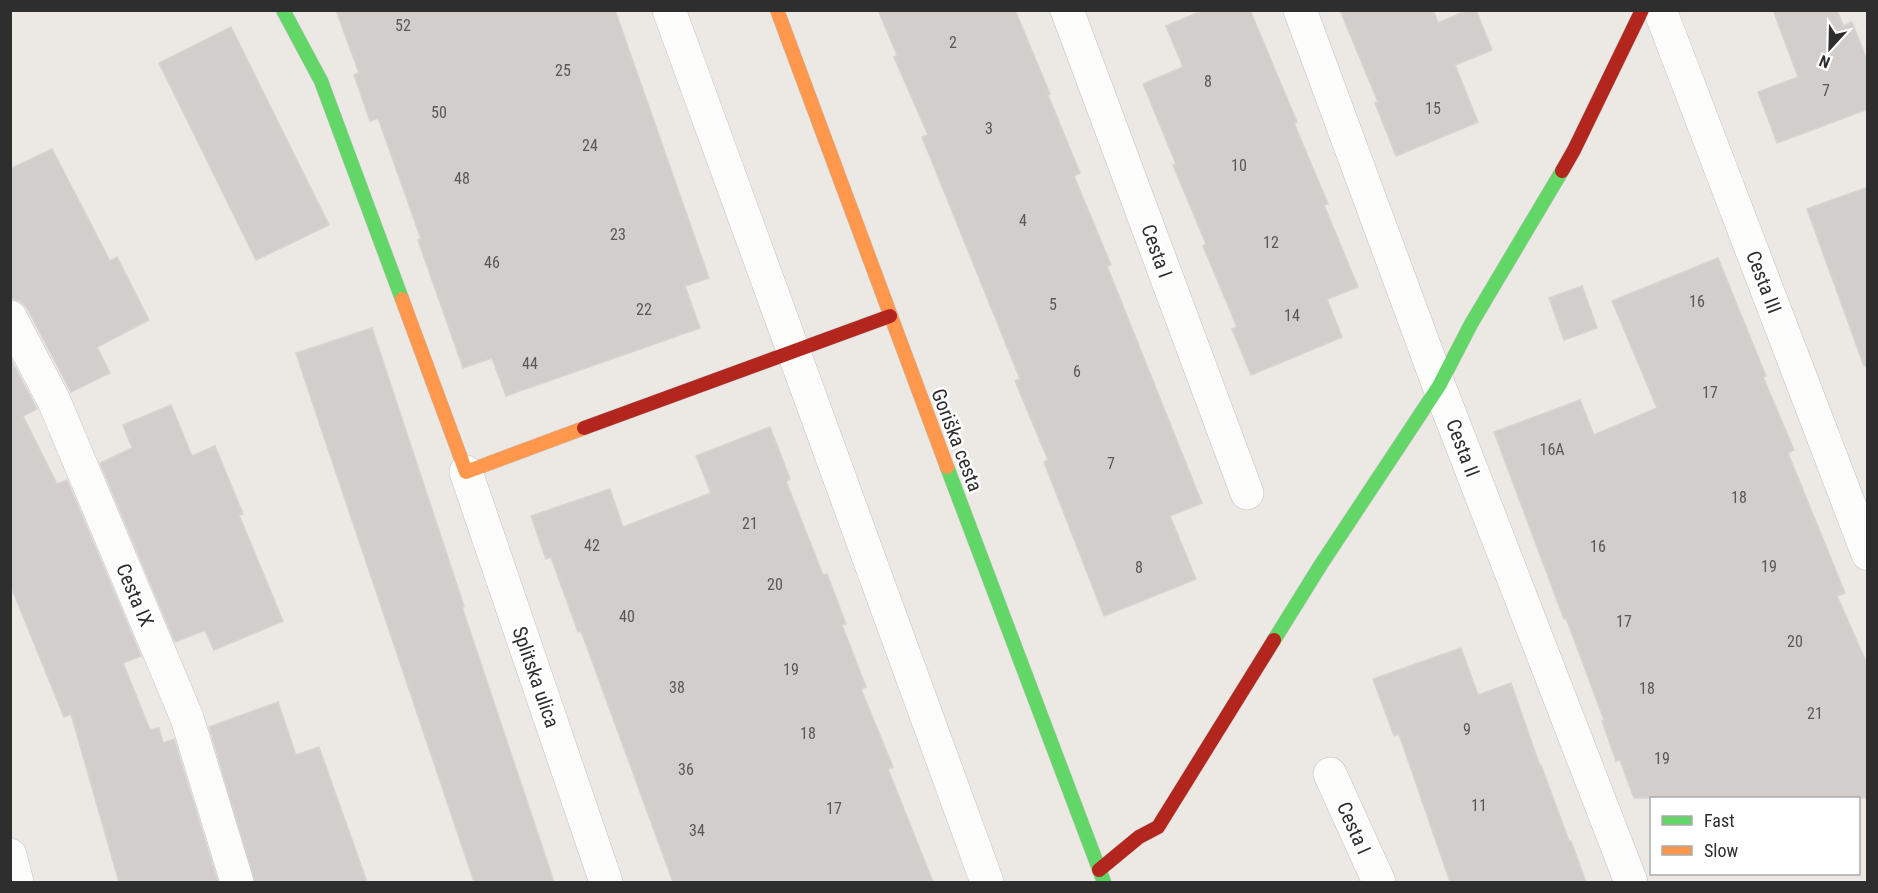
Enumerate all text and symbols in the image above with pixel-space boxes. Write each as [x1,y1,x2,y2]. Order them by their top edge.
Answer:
house number: 52 [395,16,411,35]
north arrow [1800,18,1860,78]
house number: 2 [949,33,957,52]
text: N [1816,51,1833,72]
house number: 25 [555,61,571,80]
house number: 8 [1204,72,1212,91]
house number: 7 [1822,81,1830,100]
house number: 15 [1425,99,1441,118]
house number: 50 [431,103,447,122]
house number: 3 [985,119,993,138]
house number: 24 [582,136,598,155]
house number: 10 [1231,156,1247,175]
house number: 48 [454,169,470,188]
house number: 4 [1019,211,1027,230]
street label: Cesta I [1136,221,1178,281]
house number: 23 [610,225,626,244]
house number: 12 [1263,233,1279,252]
street label: Cesta III [1741,247,1787,317]
house number: 46 [484,253,500,272]
house number: 16 [1689,292,1705,311]
house number: 5 [1049,295,1057,314]
house number: 22 [636,300,652,319]
house number: 14 [1284,306,1300,325]
house number: 44 [522,354,538,373]
house number: 6 [1073,362,1081,381]
house number: 17 [1702,383,1718,402]
street label: Goriška cesta [926,385,988,495]
street label: Cesta II [1441,416,1485,480]
house number: 16A [1539,440,1565,459]
house number: 7 [1107,454,1115,473]
house number: 18 [1731,488,1747,507]
house number: 21 [742,514,758,533]
house number: 42 [584,536,600,555]
house number: 16 [1590,537,1606,556]
house number: 19 [1761,557,1777,576]
house number: 8 [1135,558,1143,577]
street label: Cesta IX [111,560,159,630]
house number: 20 [767,575,783,594]
house number: 40 [619,607,635,626]
house number: 17 [1616,612,1632,631]
street label: Splitska ulica [508,623,564,731]
house number: 20 [1787,632,1803,651]
house number: 19 [783,660,799,679]
house number: 38 [669,678,685,697]
house number: 18 [1639,679,1655,698]
house number: 21 [1807,704,1823,723]
house number: 9 [1463,720,1471,739]
house number: 18 [800,724,816,743]
house number: 19 [1654,749,1670,768]
house number: 36 [678,760,694,779]
house number: 11 [1471,796,1487,815]
legend [1650,797,1860,875]
street label: Cesta I [1332,798,1376,858]
house number: 17 [826,799,842,818]
text: Fast [1704,810,1735,831]
house number: 34 [689,821,705,840]
text: Slow [1704,840,1739,861]

